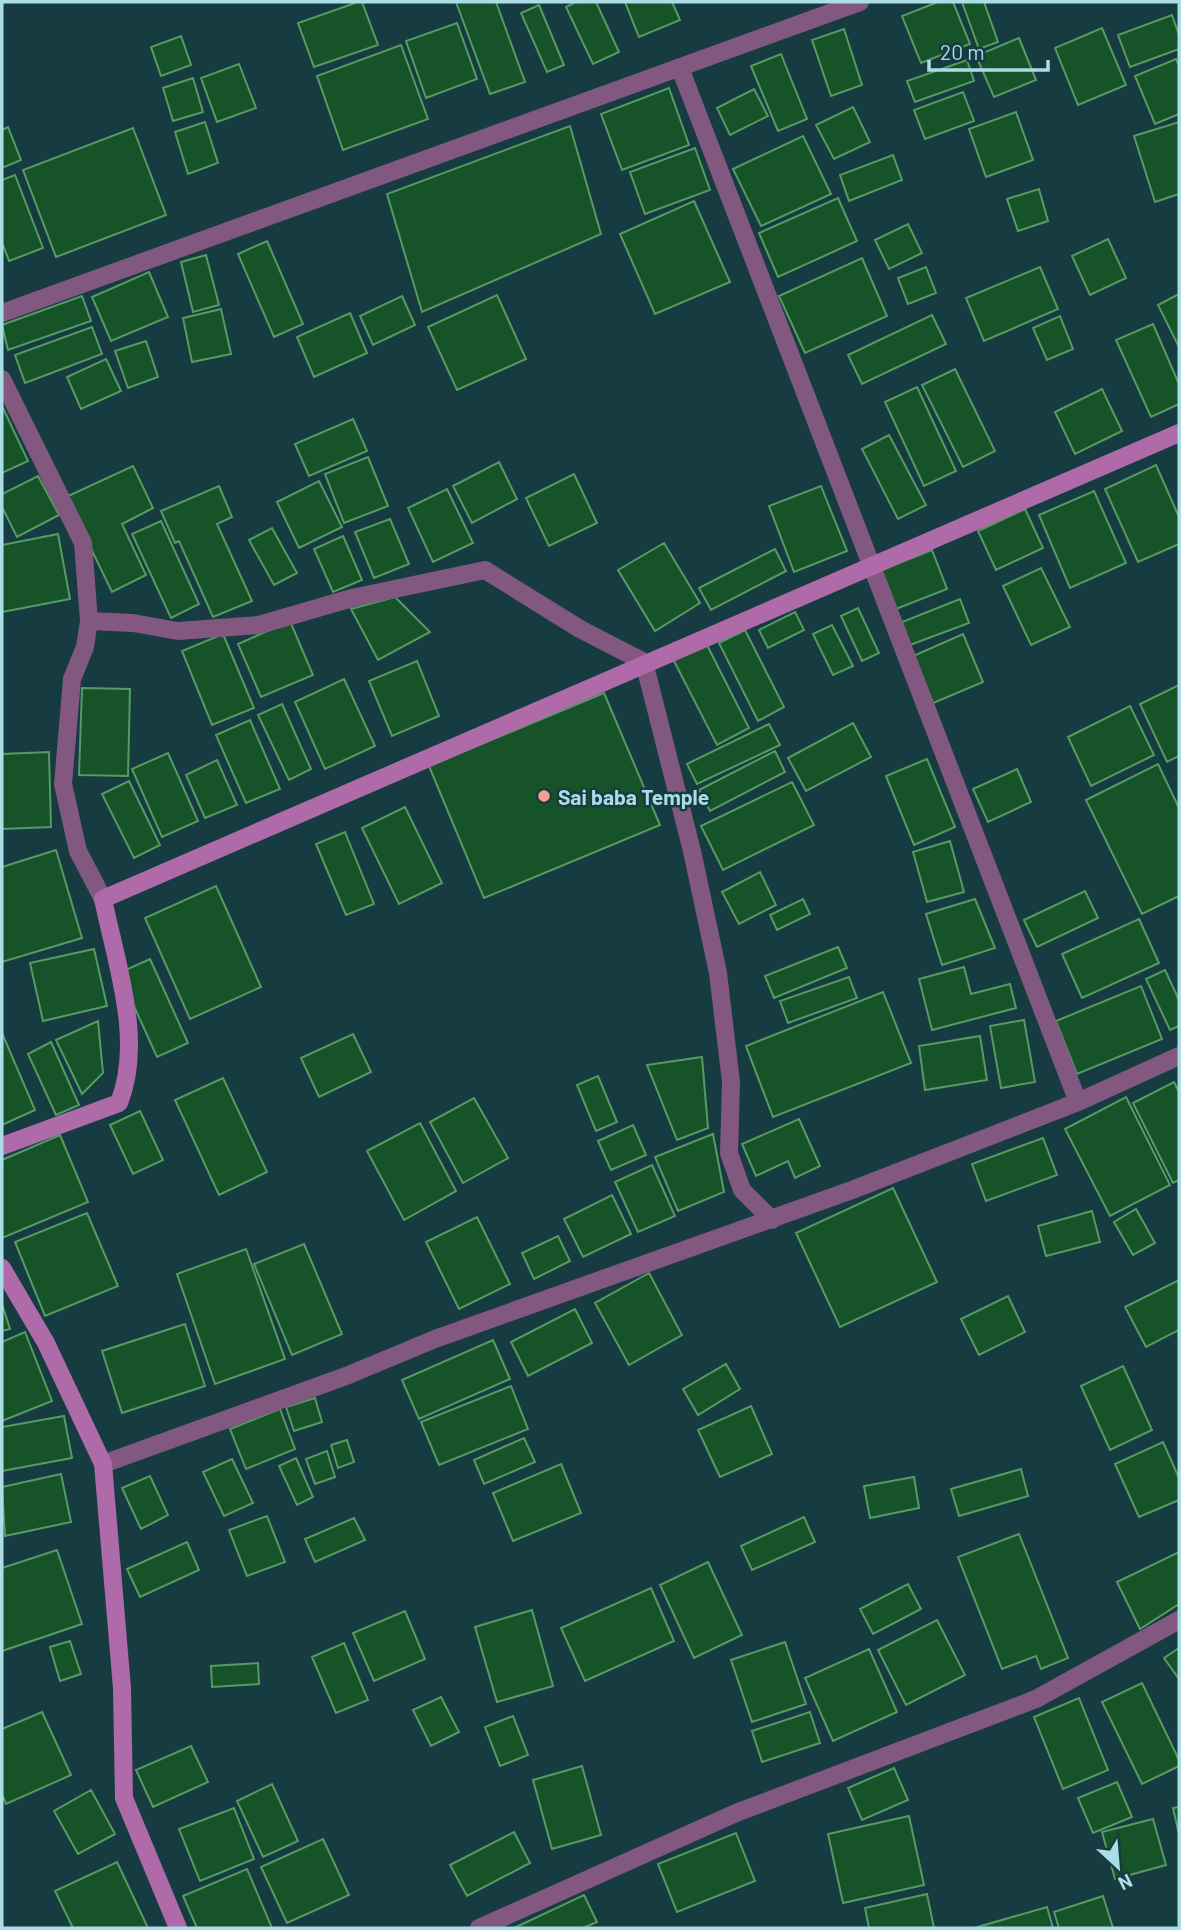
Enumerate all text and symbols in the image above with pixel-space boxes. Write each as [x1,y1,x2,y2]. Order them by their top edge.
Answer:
scale bar [929,28,1048,72]
text: 20 m [940,39,985,64]
place label: Sai baba Temple [558,784,709,809]
marker: Sai baba Temple [536,788,552,804]
north arrow [1083,1832,1153,1902]
text: N [1115,1870,1136,1896]

